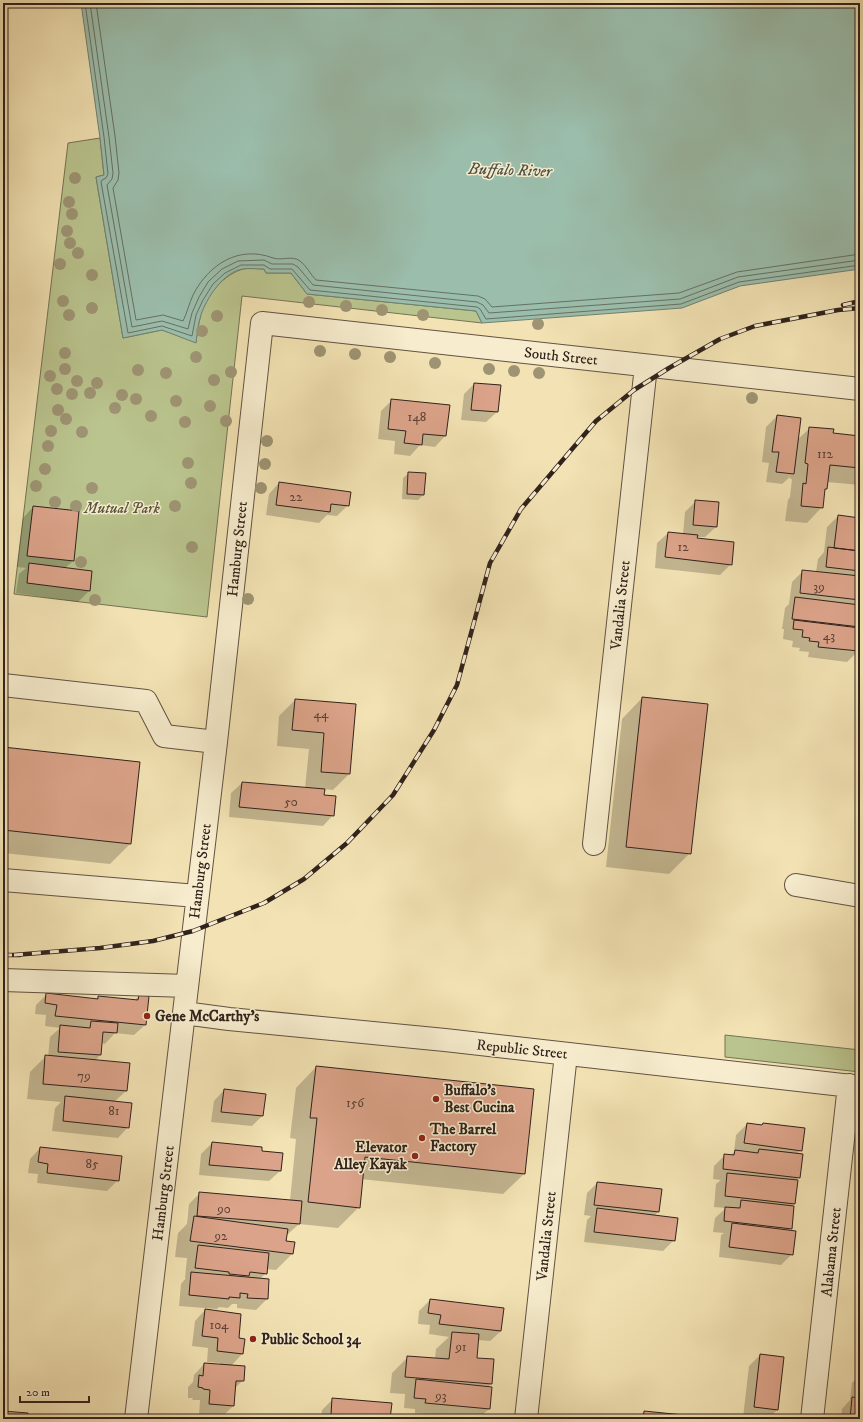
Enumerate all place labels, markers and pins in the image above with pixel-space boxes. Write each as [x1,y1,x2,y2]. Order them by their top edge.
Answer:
place label: Gene McCarthy's [155,1007,259,1026]
marker: Gene McCarthy's [142,1011,152,1021]
place label: Buffalo's Best Cucina [444,1081,515,1117]
marker: Buffalo's Best Cucina [431,1094,441,1104]
place label: The Barrel Factory [429,1120,497,1156]
marker: The Barrel Factory [417,1133,427,1143]
place label: Elevator Alley Kayak [333,1138,408,1174]
marker: Elevator Alley Kayak [410,1151,420,1161]
place label: Public School 34 [261,1330,362,1349]
marker: Public School 34 [248,1334,258,1344]

